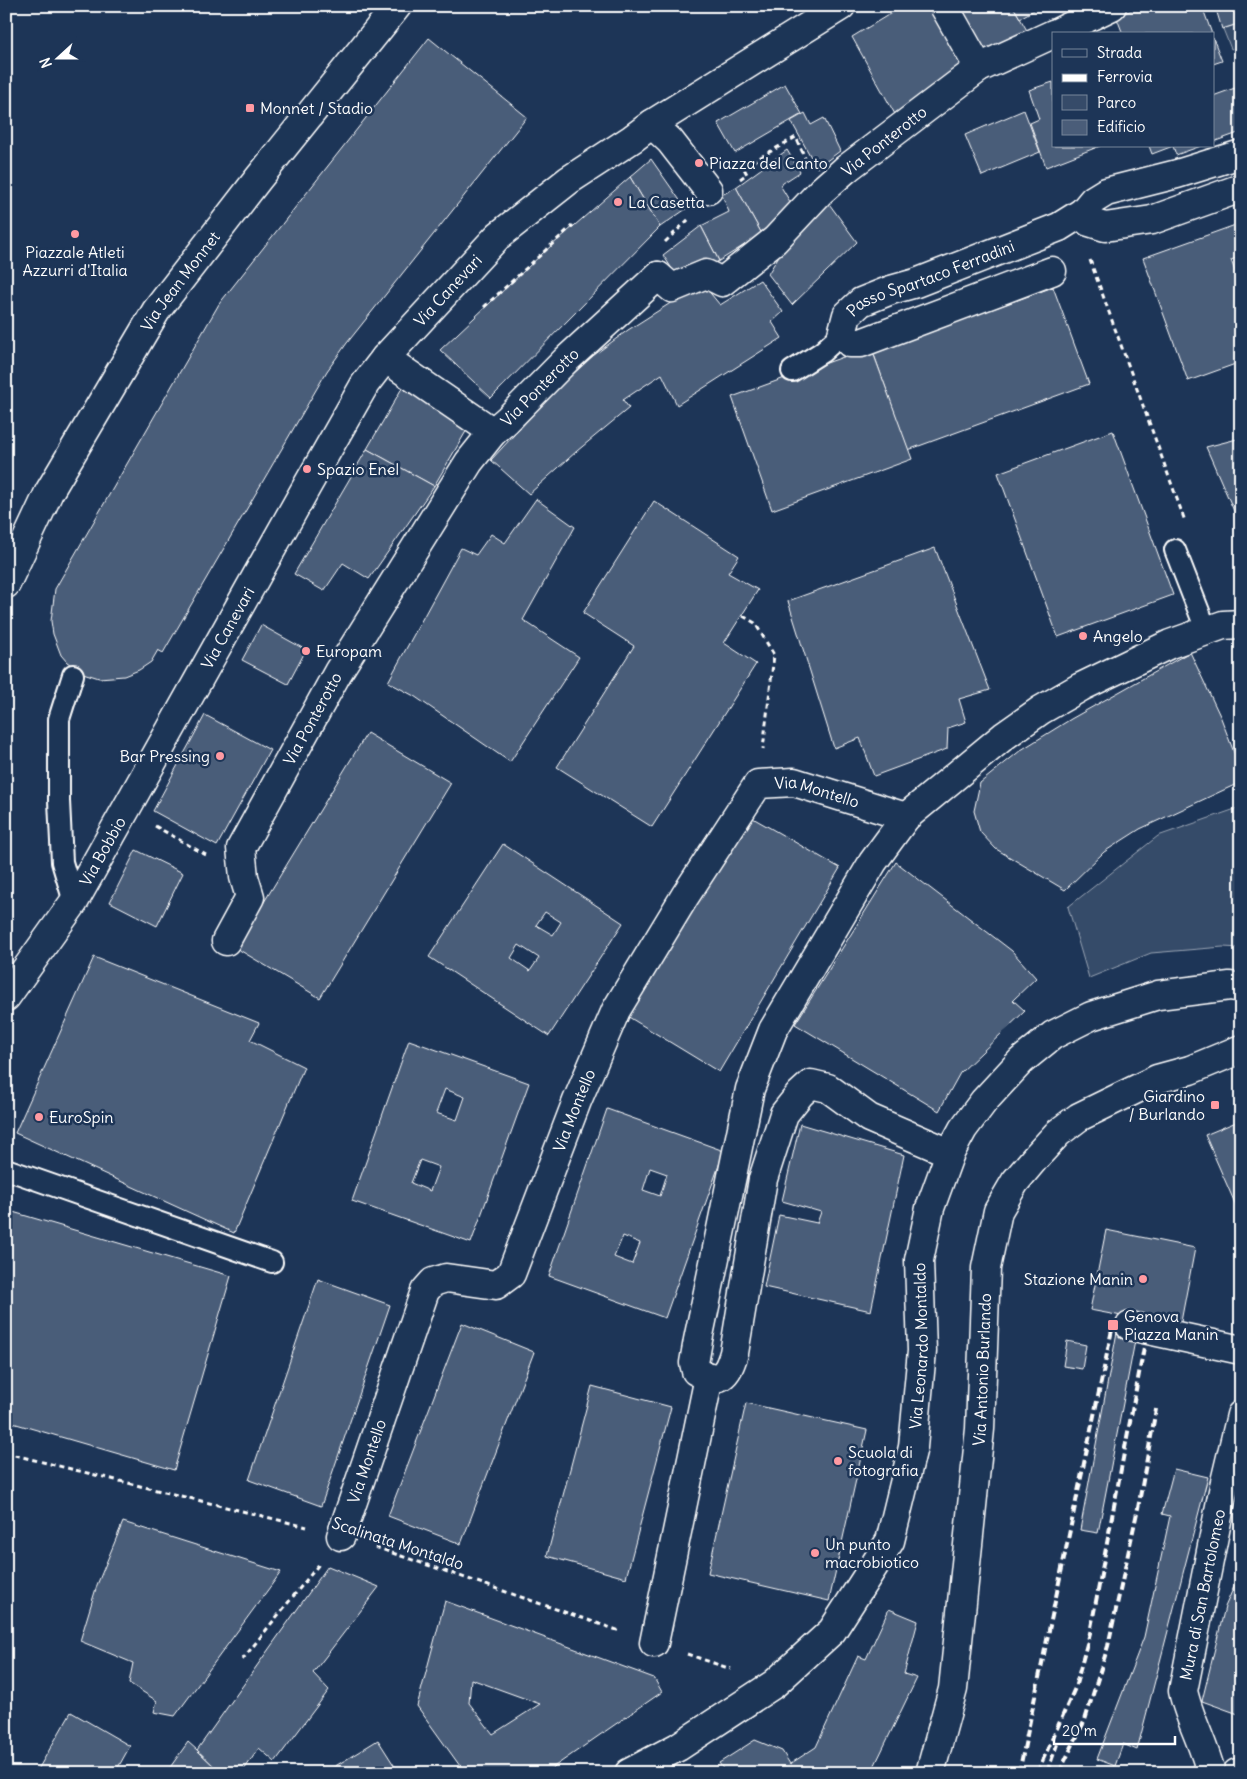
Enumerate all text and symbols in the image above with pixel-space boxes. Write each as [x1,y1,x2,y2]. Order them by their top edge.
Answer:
north arrow [32,32,82,82]
legend [1052,32,1214,148]
text: Strada [1097,43,1142,62]
text: N [36,55,56,70]
text: Ferrovia [1097,67,1153,86]
text: Parco [1097,93,1136,112]
place label: Monnet / Stadio [260,98,373,118]
street label: Via Ponterotto [837,101,931,181]
marker: Monnet / Stadio [244,102,256,114]
text: Edificio [1097,117,1145,136]
place label: Piazza del Canto [709,153,828,173]
marker: Piazza del Canto [693,157,705,169]
place label: La Casetta [628,192,705,212]
marker: La Casetta [612,196,624,208]
street label: Via Jean Monnet [136,227,224,335]
marker: Piazzale Atleti Azzurri d'Italia [69,228,81,240]
street label: Passo Spartaco Ferradini [842,236,1017,321]
place label: Piazzale Atleti Azzurri d'Italia [22,242,128,280]
street label: Via Canevari [409,250,486,330]
street label: Via Ponterotto [496,343,583,431]
place label: Spazio Enel [317,459,399,479]
marker: Spazio Enel [301,463,313,475]
street label: Via Canevari [197,583,258,672]
place label: Angelo [1093,626,1143,646]
marker: Angelo [1077,630,1089,642]
place label: Europam [316,641,382,661]
marker: Europam [300,645,312,657]
street label: Via Ponterotto [279,669,346,768]
place label: Bar Pressing [119,746,210,766]
marker: Bar Pressing [214,750,226,762]
street label: Via Montello [774,772,862,812]
street label: Via Bobbio [75,813,130,889]
street label: Via Montello [549,1066,600,1155]
place label: Giardino / Burlando [1129,1086,1205,1124]
marker: Giardino / Burlando [1209,1099,1221,1111]
place label: EuroSpin [49,1107,114,1127]
marker: EuroSpin [33,1111,45,1123]
street label: Via Leonardo Montaldo [905,1262,932,1430]
place label: Stazione Manin [1024,1269,1133,1289]
marker: Stazione Manin [1137,1273,1149,1285]
street label: Via Antonio Burlando [968,1293,995,1447]
place label: Genova Piazza Manin [1124,1306,1219,1344]
marker: Genova Piazza Manin [1106,1318,1120,1332]
street label: Via Montello [343,1417,390,1506]
place label: Scuola di fotografia [848,1442,919,1480]
marker: Scuola di fotografia [832,1455,844,1467]
street label: Mura di San Bartolomeo [1175,1507,1229,1682]
street label: Scalinata Montaldo [330,1512,466,1574]
place label: Un punto macrobiotico [825,1534,919,1572]
marker: Un punto macrobiotico [809,1547,821,1559]
scale bar [1054,1714,1176,1746]
text: 20 m [1062,1721,1097,1740]

